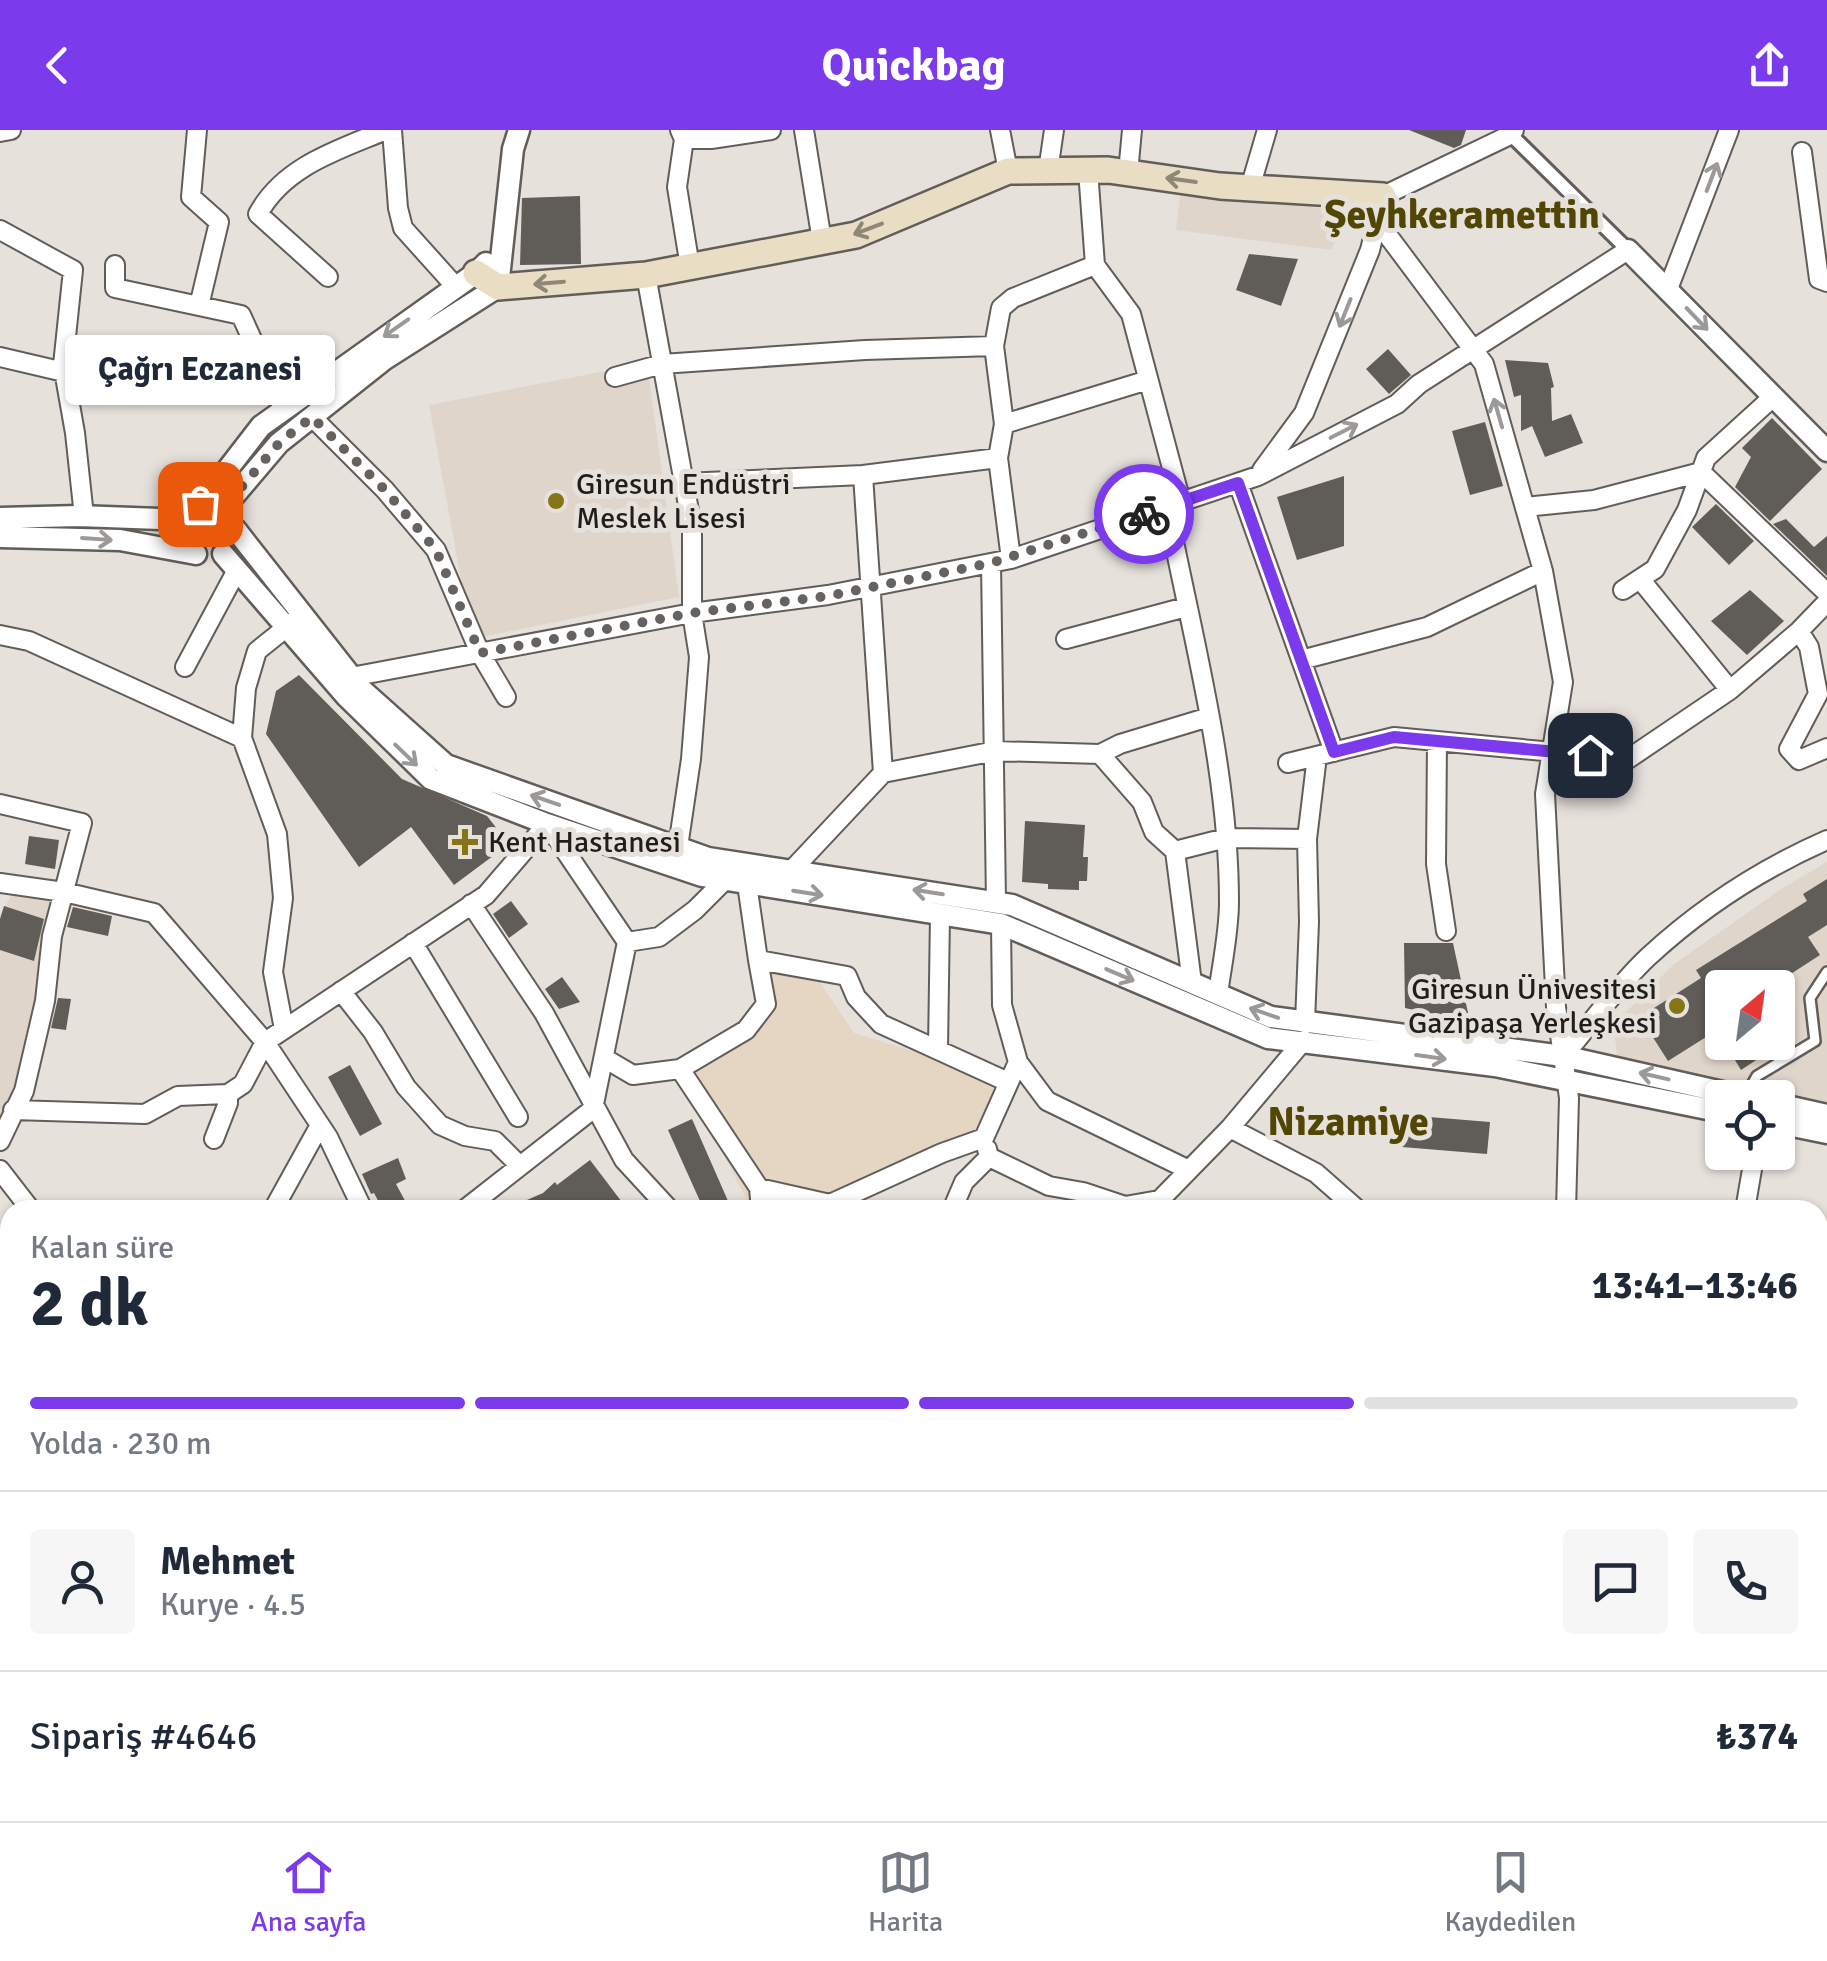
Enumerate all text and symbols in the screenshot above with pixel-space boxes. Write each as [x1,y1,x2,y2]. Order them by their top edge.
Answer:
icon: back [30,38,85,93]
text: Quickbag [821,38,1006,93]
icon: share [1742,38,1797,93]
one-way arrow [1704,163,1722,194]
one-way arrow [1165,171,1198,189]
district label: Şeyhkeramettin [1324,190,1600,240]
one-way arrow [854,221,885,239]
one-way arrow [533,274,565,293]
one-way arrow [1335,297,1353,328]
one-way arrow [1685,306,1708,331]
one-way arrow [383,317,410,338]
callout: Çağrı Eczanesi [65,334,335,404]
text: Çağrı Eczanesi [98,350,302,389]
one-way arrow [1488,398,1506,429]
one-way arrow [1329,421,1359,440]
pin [158,462,243,547]
courier [1094,464,1194,564]
place label: Giresun Endüstri Meslek Lisesi [576,466,790,537]
icon: bag [173,477,228,532]
icon: bike [1117,487,1172,542]
marker: Giresun Endüstri Meslek Lisesi [545,490,567,512]
one-way arrow [81,530,113,549]
pin [1548,713,1633,798]
icon: home [1563,728,1618,783]
one-way arrow [394,743,418,767]
one-way arrow [531,790,562,808]
place label: Kent Hastanesi [488,824,681,861]
marker: Kent Hastanesi [452,829,478,855]
one-way arrow [912,882,944,900]
one-way arrow [791,885,824,903]
one-way arrow [1104,967,1135,985]
north arrow [1705,970,1795,1060]
map controls [1705,970,1795,1170]
place label: Giresun Ünivesitesi Gazipaşa Yerleşkesi [1408,971,1657,1042]
marker: Giresun Ünivesitesi Gazipaşa Yerleşkesi [1666,995,1688,1017]
one-way arrow [1249,1002,1281,1020]
one-way arrow [1415,1049,1447,1067]
one-way arrow [1638,1066,1670,1084]
button: locate [1705,1080,1795,1170]
district label: Nizamiye [1267,1097,1429,1147]
text: Kalan süre [30,1228,174,1267]
text: 13:41–13:46 [1592,1262,1798,1309]
text: 2 dk [30,1264,148,1344]
text: Yolda · 230 m [30,1424,211,1463]
button: person [30,1529,135,1634]
button: chat [1563,1529,1668,1634]
button: phone [1693,1529,1798,1634]
text: Mehmet [160,1538,295,1585]
text: Kurye · 4.5 [160,1585,306,1624]
text: Sipariş #4646 [30,1713,257,1760]
text: ₺374 [1716,1713,1798,1760]
tab: Ana sayfa [251,1845,367,1939]
tab: Harita [868,1845,943,1939]
tab: Kaydedilen [1444,1845,1576,1939]

